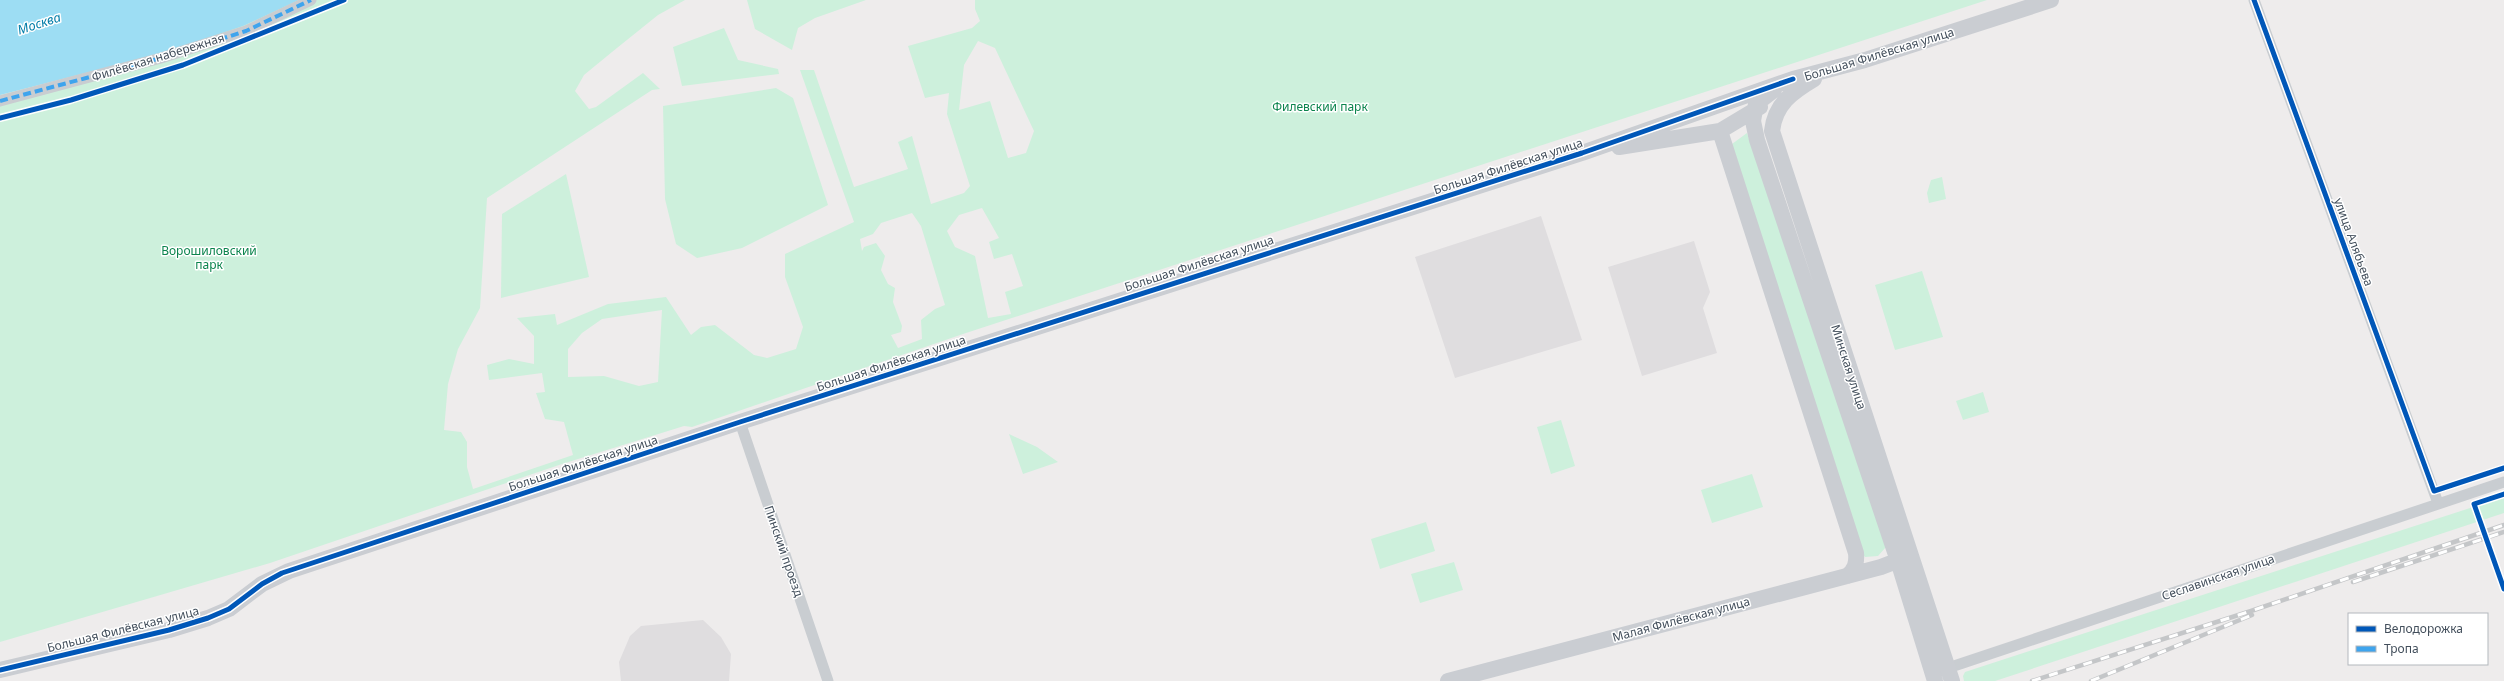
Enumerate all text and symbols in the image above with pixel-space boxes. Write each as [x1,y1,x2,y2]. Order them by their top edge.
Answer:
water label: Москва [15,7,64,38]
street label: Большая Филёвская улица [1802,23,1956,85]
street label: Филёвская набережная [90,29,226,85]
park label: Филевский парк [1272,98,1368,115]
street label: Большая Филёвская улица [1431,134,1585,198]
street label: улица Алябьева [2330,196,2378,288]
street label: Большая Филёвская улица [1122,231,1276,295]
park label: Ворошиловский парк [161,242,257,273]
street label: Минская улица [1827,322,1871,412]
street label: Большая Филёвская улица [814,331,968,395]
street label: Большая Филёвская улица [506,431,660,495]
street label: Пинский проезд [760,503,808,600]
street label: Сеславинская улица [2159,550,2277,604]
street label: Малая Филёвская улица [1610,592,1752,646]
street label: Большая Филёвская улица [45,602,201,656]
legend [2348,613,2488,665]
text: Велодорожка [2384,620,2463,637]
text: Тропа [2384,640,2419,657]

